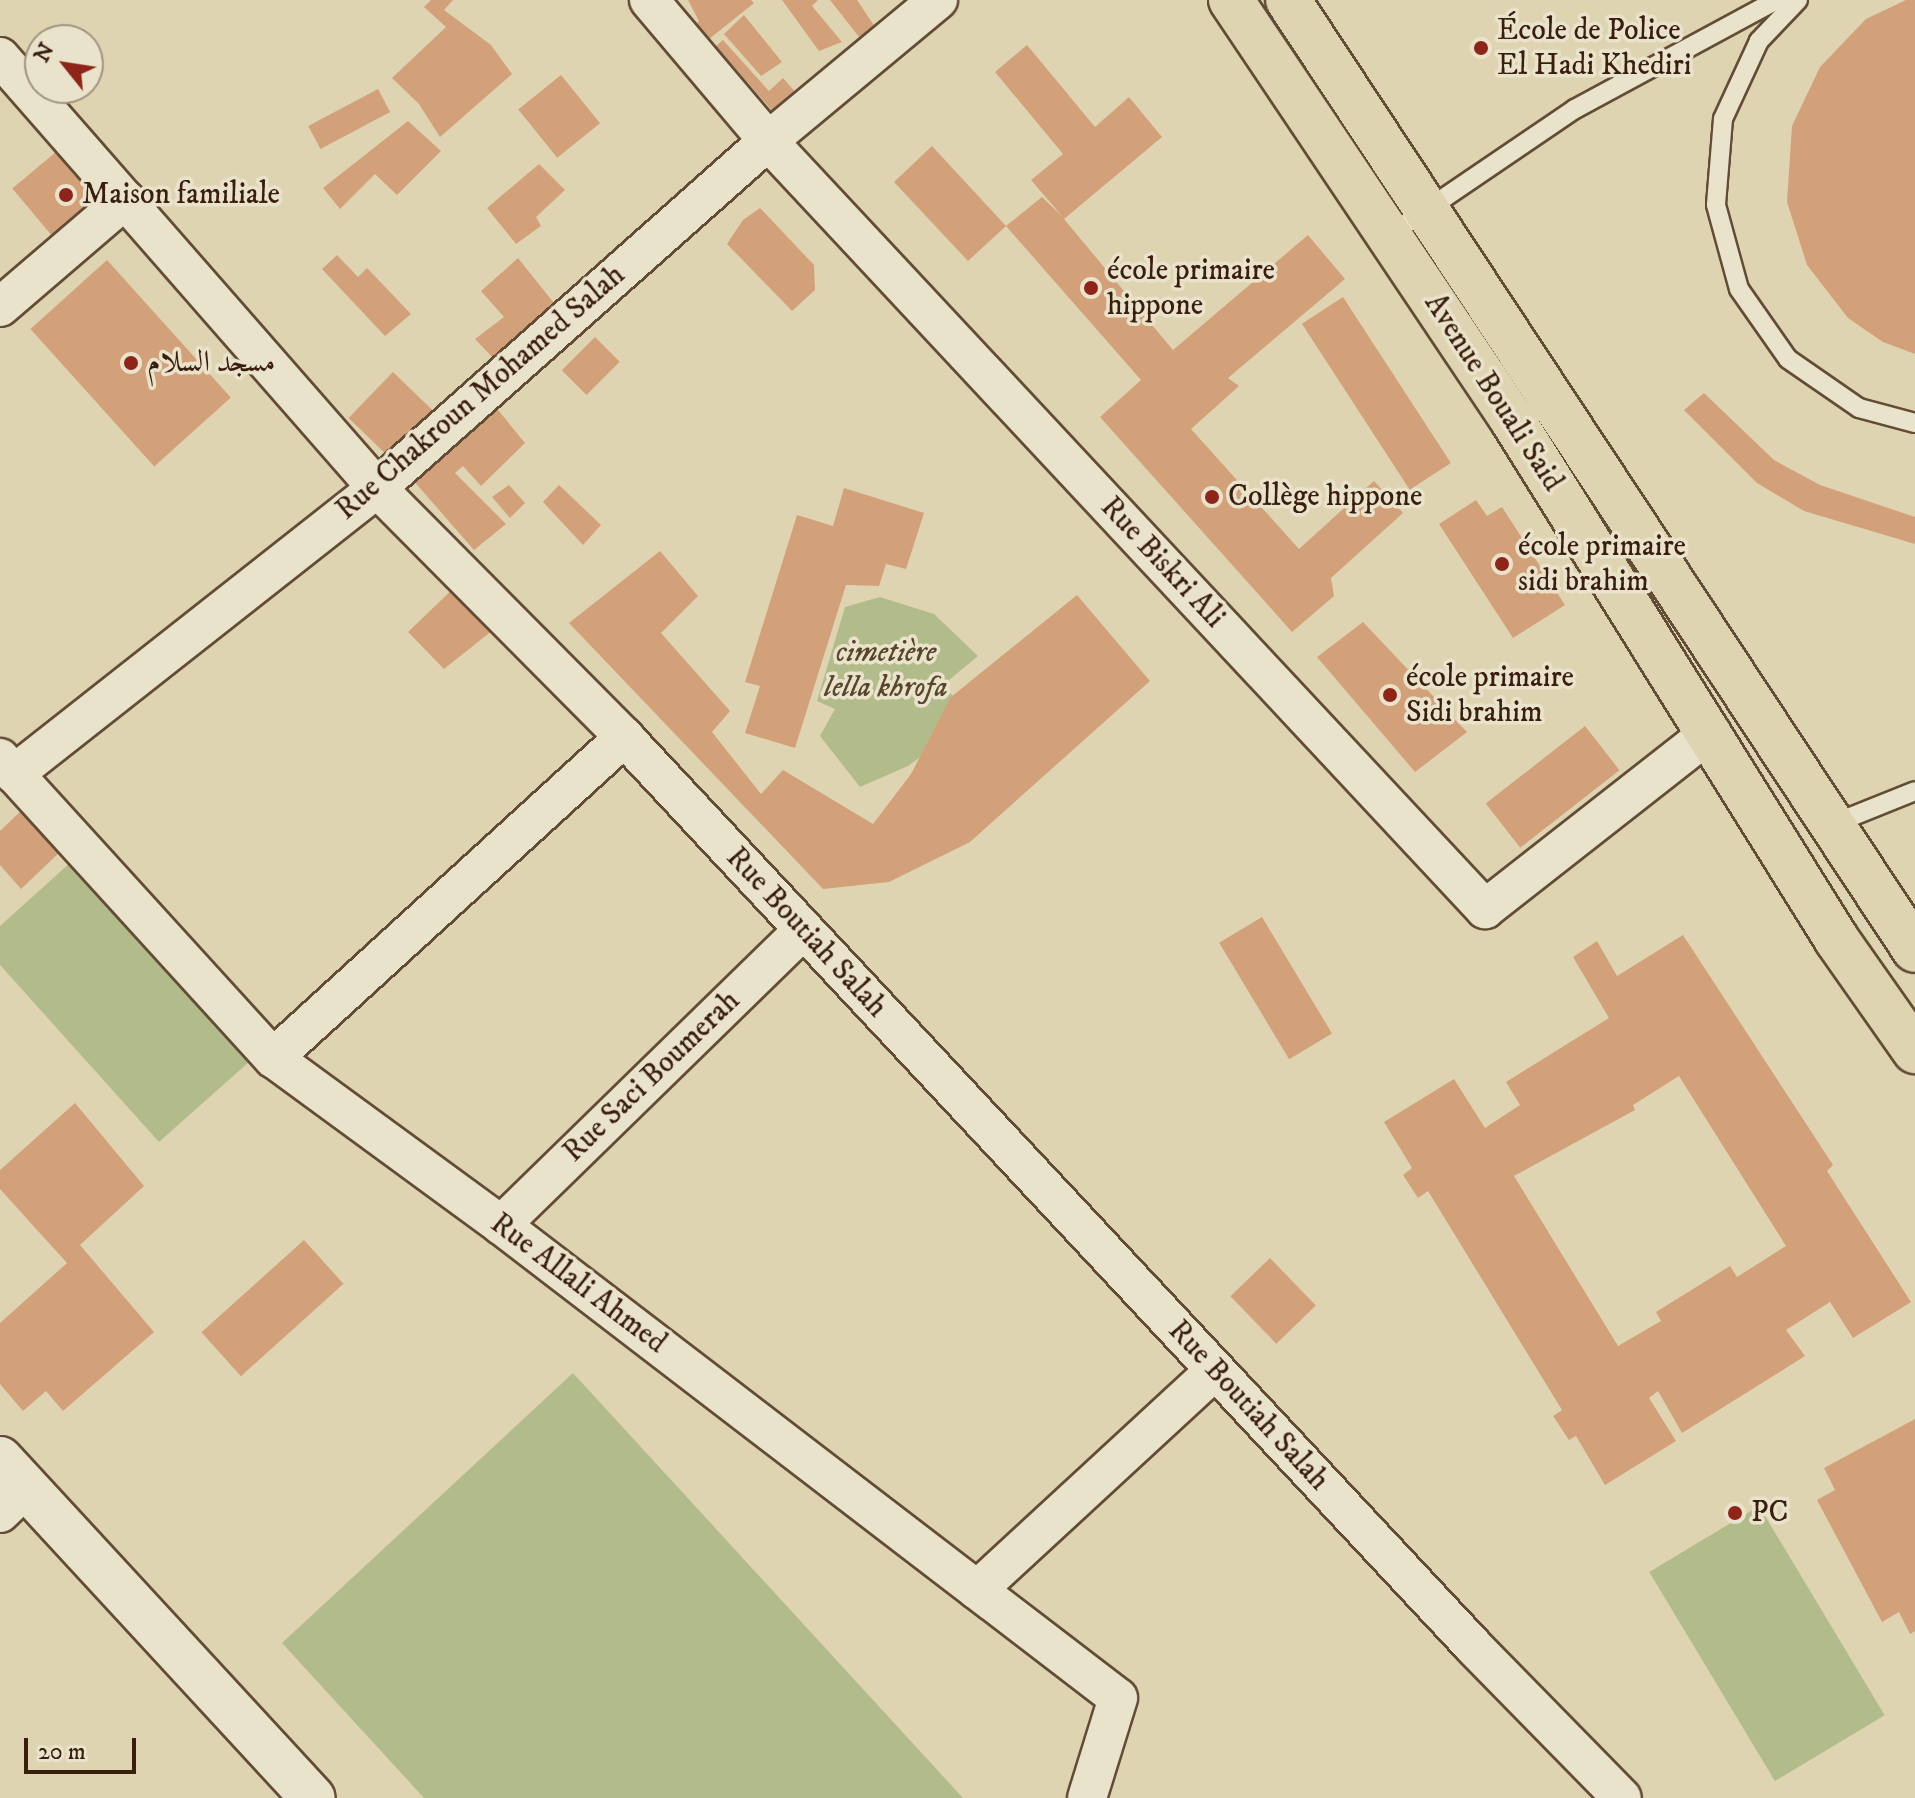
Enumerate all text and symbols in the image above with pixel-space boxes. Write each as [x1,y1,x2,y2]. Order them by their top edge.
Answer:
place label: École de Police El Hadi Khediri [1497,13,1691,84]
north arrow [24,24,104,104]
text: N [28,38,61,67]
marker: École de Police El Hadi Khediri [1472,39,1490,57]
place label: Maison familiale [82,177,280,213]
marker: Maison familiale [57,186,75,204]
place label: école primaire hippone [1107,253,1275,324]
street label: Rue Chakroun Mohamed Salah [329,258,633,528]
marker: école primaire hippone [1082,279,1100,297]
street label: Avenue Bouali Said [1416,288,1570,498]
place label: مسجد السلام [147,345,275,381]
marker: مسجد السلام [122,354,140,372]
place label: Collège hippone [1228,479,1422,515]
marker: Collège hippone [1203,488,1221,506]
street label: Rue Biskri Ali [1092,490,1232,636]
place label: école primaire sidi brahim [1518,529,1686,600]
marker: école primaire sidi brahim [1493,555,1511,573]
park label: cimetière lella khrofa [824,635,948,706]
place label: école primaire Sidi brahim [1406,660,1574,730]
marker: école primaire Sidi brahim [1381,686,1399,704]
street label: Rue Boutiah Salah [718,840,894,1026]
street label: Rue Saci Boumerah [556,984,748,1170]
street label: Rue Allali Ahmed [483,1206,673,1362]
street label: Rue Boutiah Salah [1160,1313,1336,1499]
place label: PC [1751,1495,1788,1531]
marker: PC [1726,1504,1744,1522]
scale bar [28,1722,140,1772]
text: 20 m [38,1737,86,1767]

